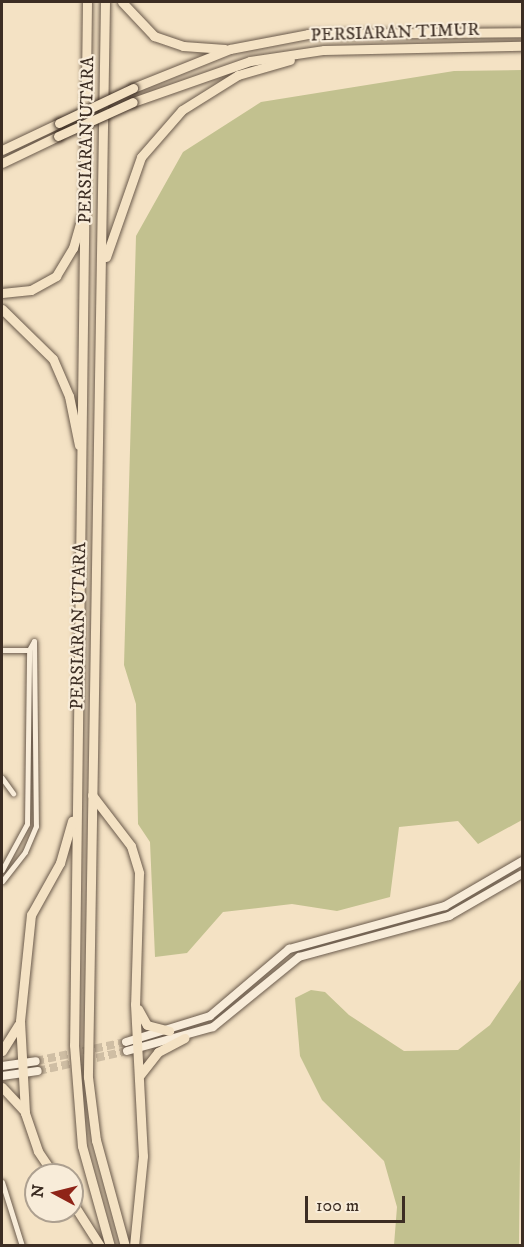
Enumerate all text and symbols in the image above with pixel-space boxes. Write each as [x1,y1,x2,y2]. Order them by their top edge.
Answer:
street label: PERSIARAN TIMUR [310,19,480,47]
street label: PERSIARAN UTARA [75,56,99,224]
street label: PERSIARAN UTARA [67,542,91,710]
north arrow [24,1163,84,1223]
text: N [27,1183,49,1199]
scale bar [308,1184,408,1222]
text: 100 m [316,1195,359,1217]

